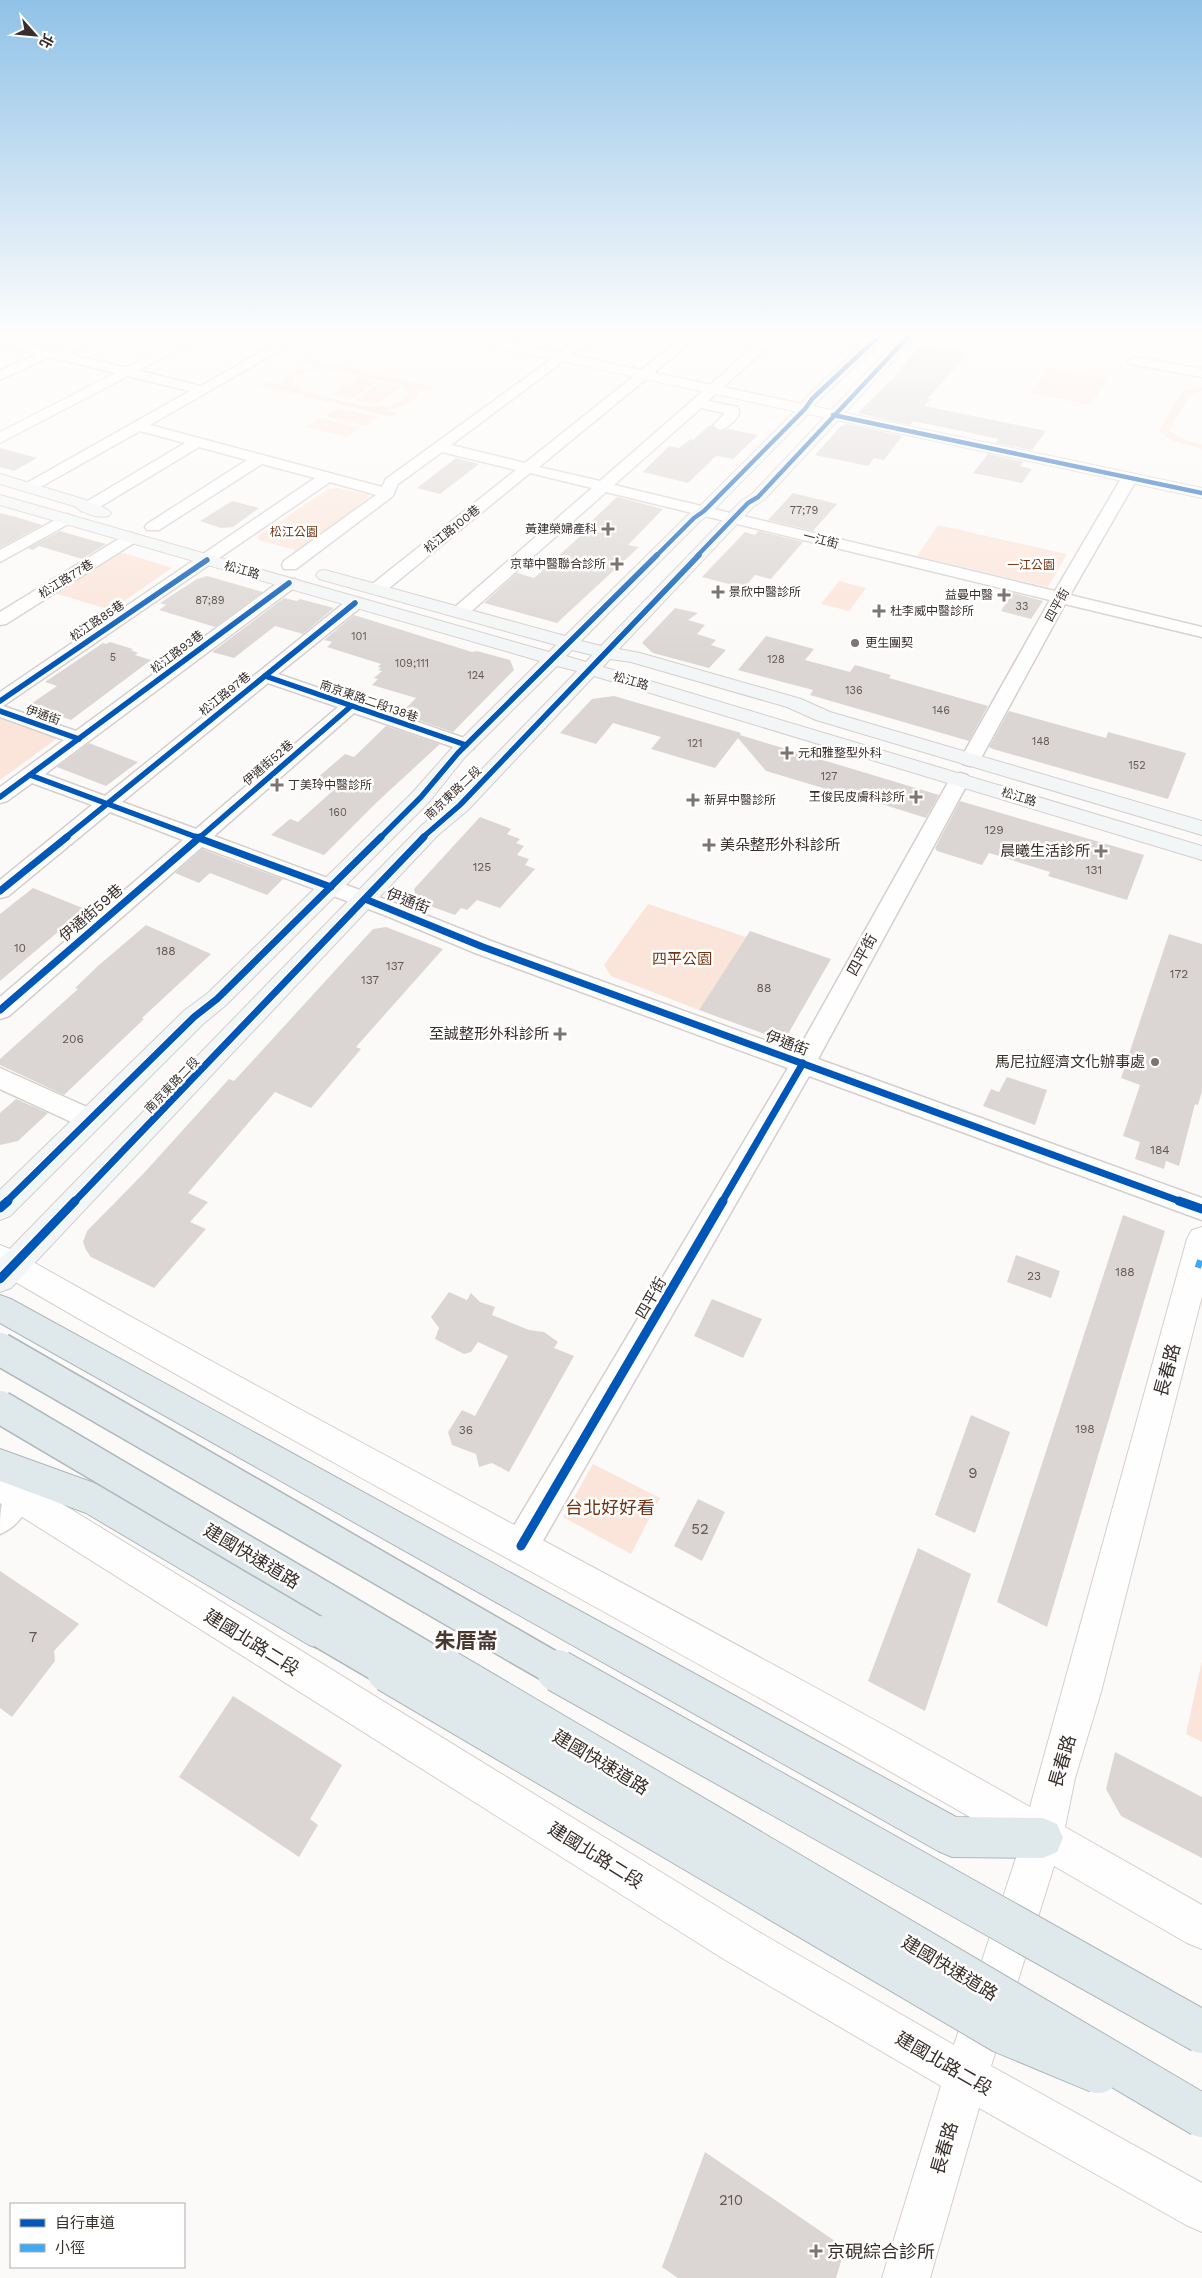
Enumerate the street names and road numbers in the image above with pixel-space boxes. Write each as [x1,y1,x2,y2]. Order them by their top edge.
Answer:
street label: 松江路100巷 [421,502,483,556]
street label: 一江街 [802,529,840,551]
street label: 松江路77巷 [36,557,96,601]
street label: 松江路 [223,558,261,582]
street label: 四平街 [1042,586,1072,624]
street label: 松江路85巷 [67,598,127,644]
street label: 松江路93巷 [148,628,206,676]
street label: 松江路97巷 [197,669,253,719]
street label: 松江路 [612,669,650,693]
street label: 南京東路二段138巷 [318,678,420,724]
street label: 伊通街 [24,703,62,727]
street label: 伊通街52巷 [240,737,296,789]
street label: 南京東路二段 [422,763,484,823]
street label: 松江路 [1000,785,1038,809]
street label: 伊通街59巷 [56,881,126,945]
street label: 伊通街 [384,885,432,917]
street label: 四平街 [843,931,881,979]
street label: 伊通街 [763,1027,811,1059]
street label: 南京東路二段 [142,1054,202,1116]
street label: 四平街 [632,1274,670,1322]
street label: 長春路 [1150,1341,1184,1399]
street label: 建國快速道路 [200,1519,304,1593]
street label: 建國北路二段 [201,1604,303,1680]
street label: 建國快速道路 [549,1725,653,1799]
street label: 長春路 [1044,1732,1080,1790]
street label: 建國北路二段 [545,1817,647,1893]
street label: 建國快速道路 [898,1931,1002,2005]
street label: 建國北路二段 [892,2027,996,2099]
street label: 長春路 [926,2119,962,2177]

